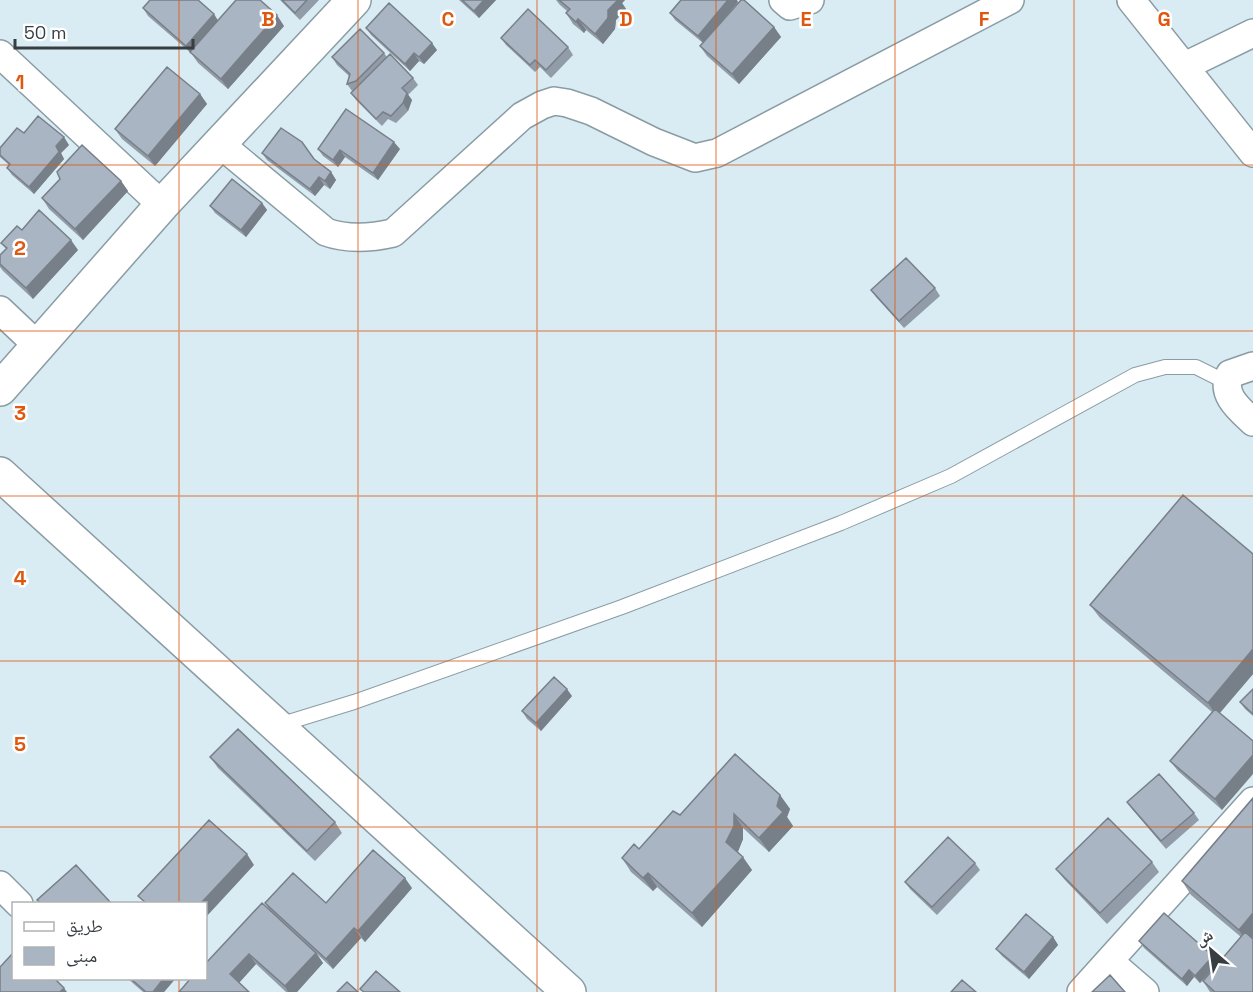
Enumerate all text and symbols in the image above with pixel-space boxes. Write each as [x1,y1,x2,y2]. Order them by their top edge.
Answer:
text: B [261,6,275,32]
text: C [442,6,455,32]
text: D [619,6,633,32]
text: E [800,6,812,32]
text: F [979,6,990,32]
text: G [1157,6,1171,32]
scale bar [15,12,194,50]
text: 50 m [24,21,66,44]
text: 1 [15,69,25,95]
text: 2 [14,235,26,261]
text: 3 [14,400,26,426]
text: 4 [14,565,27,591]
text: 5 [14,731,26,757]
legend [12,902,207,980]
text: طريق [66,914,103,937]
north arrow [1181,920,1241,980]
text: ش [1191,924,1217,951]
text: مبنى [66,944,97,967]

